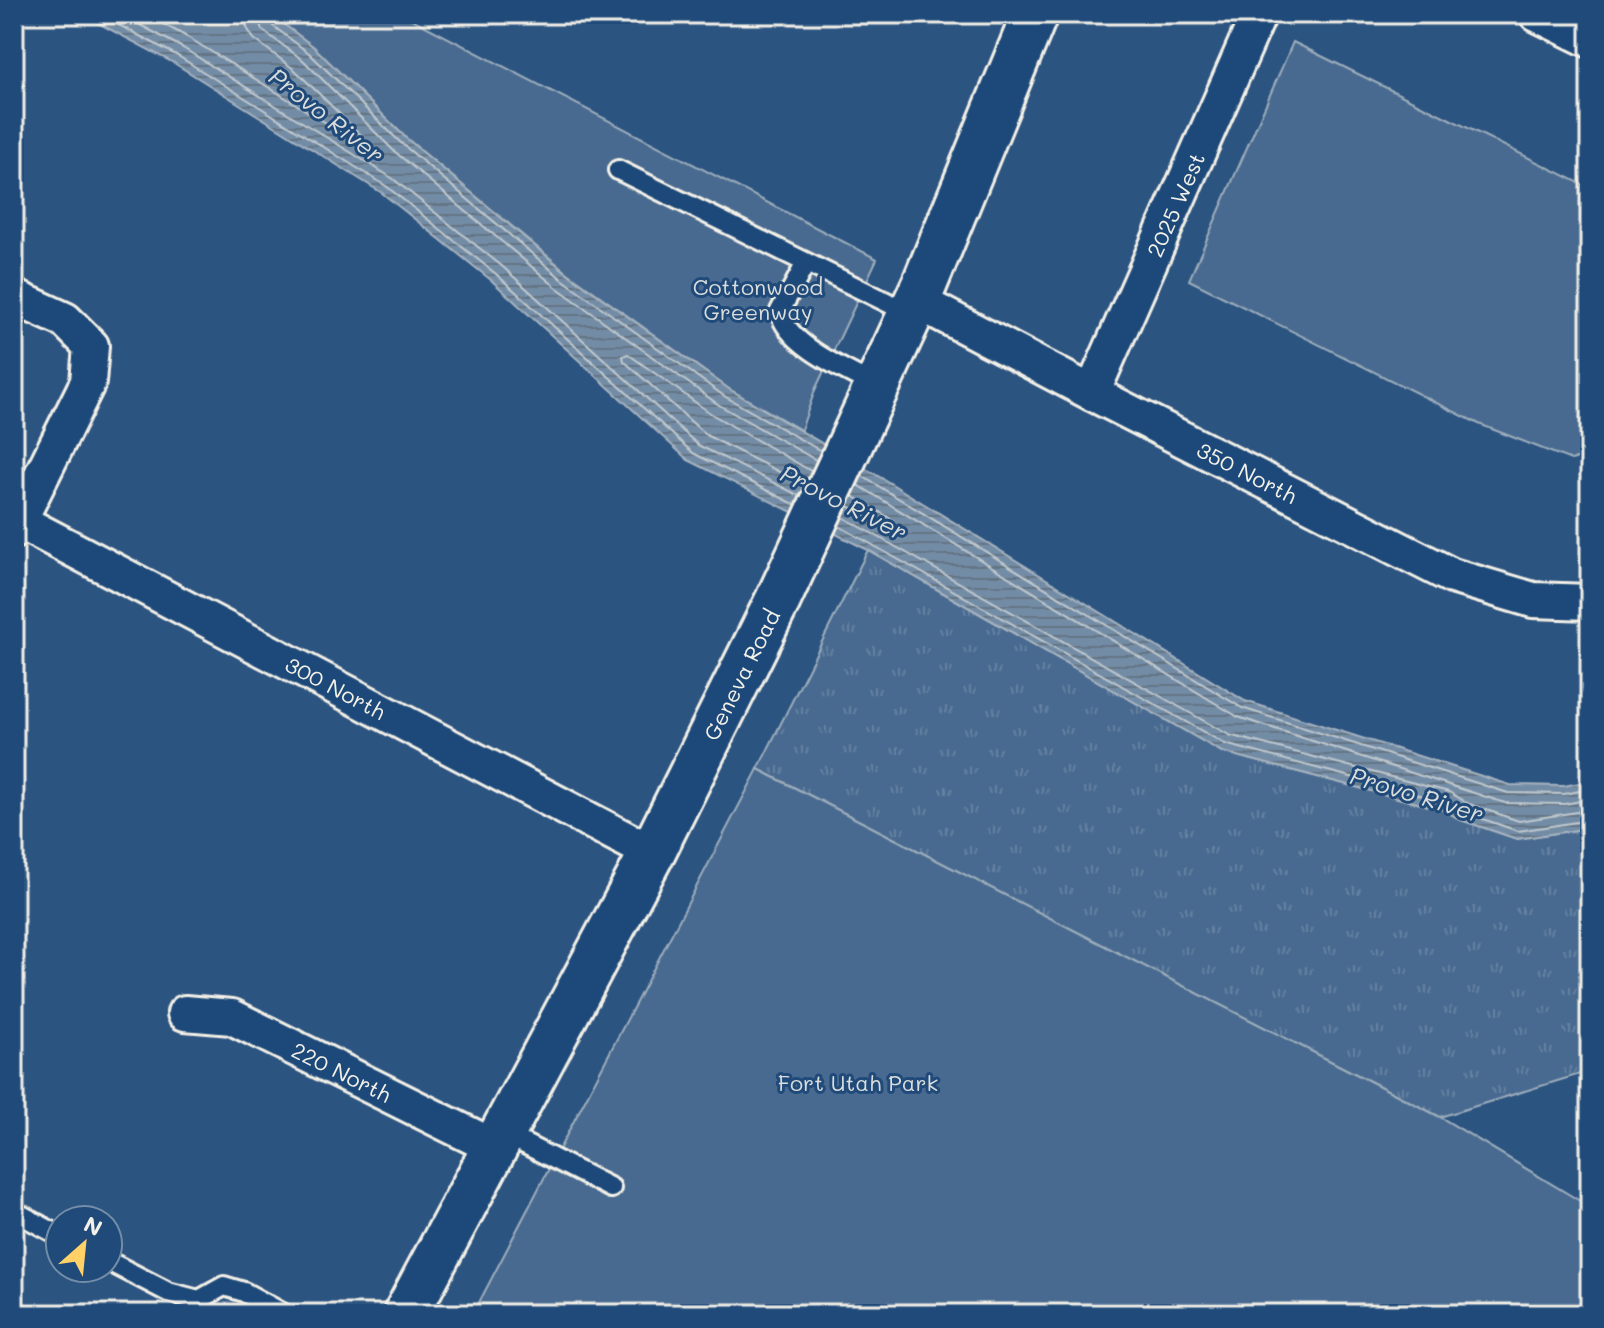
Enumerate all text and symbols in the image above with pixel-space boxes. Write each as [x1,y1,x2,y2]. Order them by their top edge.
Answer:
water label: Provo River [263,60,391,170]
street label: 2025 West [1139,148,1211,261]
park label: Cottonwood Greenway [693,272,823,326]
street label: 350 North [1192,434,1302,510]
water label: Provo River [776,457,912,547]
street label: Geneva Road [696,604,786,745]
street label: 300 North [281,649,391,726]
water label: Provo River [1347,759,1487,829]
street label: 220 North [287,1035,397,1108]
park label: Fort Utah Park [778,1068,938,1097]
north arrow [44,1204,124,1284]
text: N [79,1209,107,1242]

